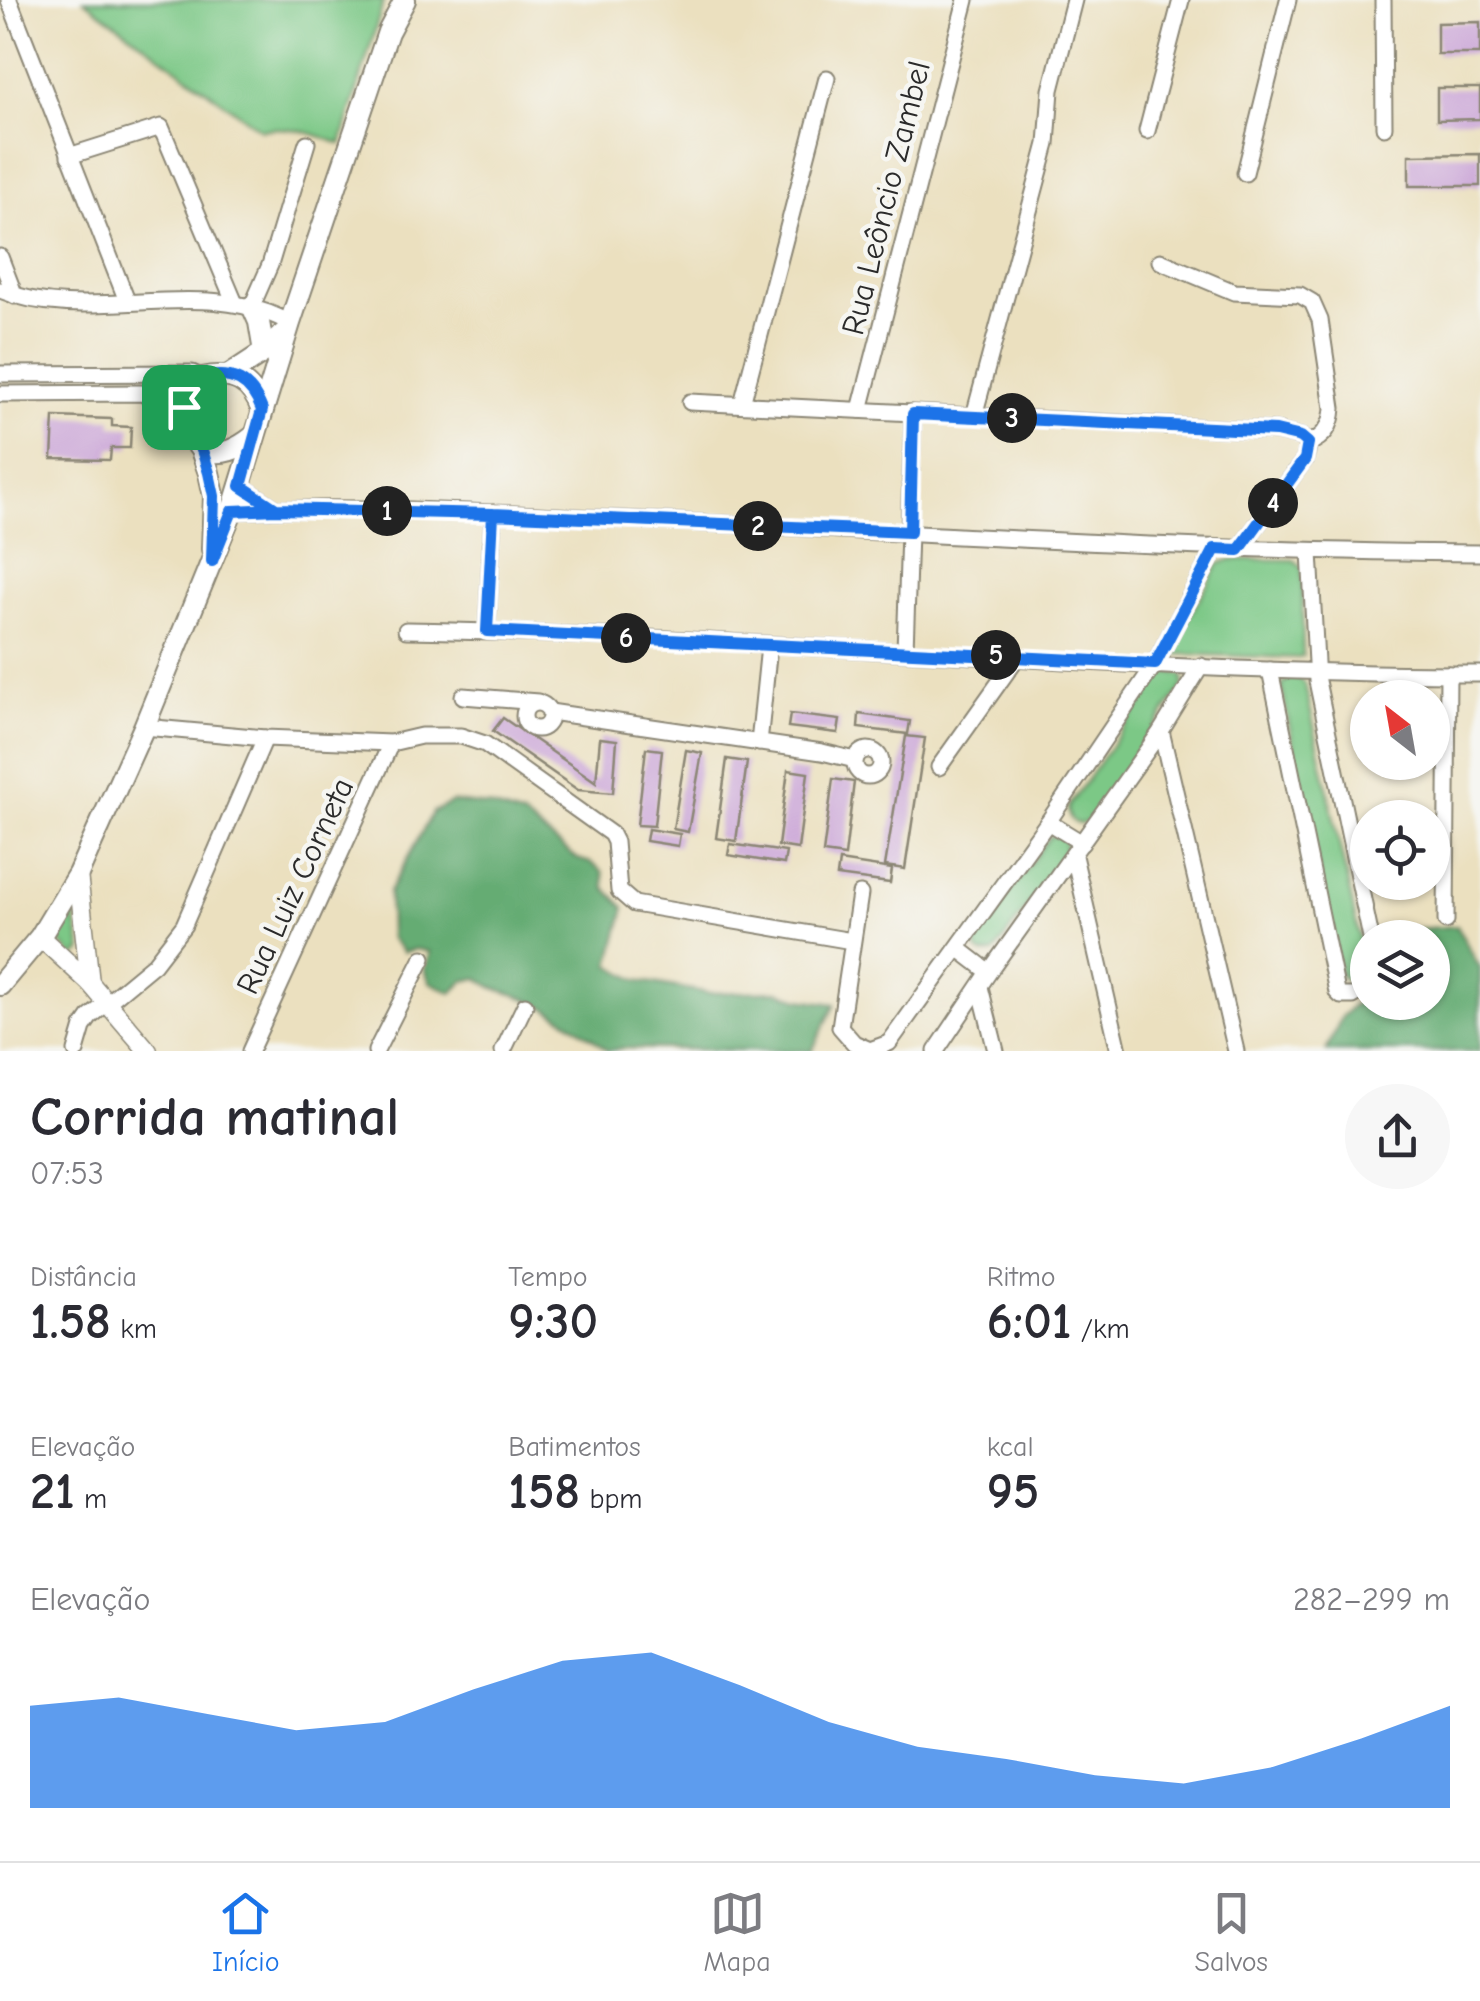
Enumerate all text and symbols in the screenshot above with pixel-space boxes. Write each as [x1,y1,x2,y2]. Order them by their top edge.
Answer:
street label: Rua Leôncio Zambel [834,57,938,339]
pin [142,365,227,450]
icon: arrive [157,380,212,435]
pin: 3 [987,393,1037,443]
text: 3 [1005,402,1019,434]
pin: 4 [1248,478,1298,528]
pin: 1 [362,486,412,536]
text: 4 [1266,487,1280,519]
text: 1 [381,495,393,527]
pin: 2 [733,501,783,551]
text: 2 [751,510,765,542]
pin: 6 [601,613,651,663]
text: 6 [619,622,633,654]
pin: 5 [971,630,1021,680]
text: 5 [989,639,1003,671]
north arrow [1350,680,1450,780]
map controls [1350,680,1450,1020]
street label: Rua Luiz Corneta [229,772,361,1000]
button: locate [1350,800,1450,900]
button: layers [1350,920,1450,1020]
button: share [1345,1084,1450,1189]
text: Corrida matinal [30,1085,399,1149]
text: 07:53 [30,1155,104,1192]
text: Distância [30,1261,137,1293]
text: Tempo [508,1261,588,1293]
text: Ritmo [987,1261,1056,1293]
text: 1.58 [30,1293,111,1351]
text: 9:30 [508,1293,598,1351]
text: 6:01 [987,1293,1071,1351]
text: km [111,1313,157,1345]
text: /km [1071,1313,1130,1345]
text: Elevação [30,1431,135,1463]
text: Batimentos [508,1431,641,1463]
text: kcal [987,1431,1034,1463]
text: 21 [30,1463,75,1521]
text: 158 [508,1463,580,1521]
text: 95 [987,1463,1039,1521]
text: m [75,1483,107,1515]
text: bpm [580,1483,643,1515]
text: Elevação [30,1581,150,1618]
text: 282–299 m [1293,1581,1450,1618]
tab: Início [212,1886,279,1978]
tab: Mapa [703,1886,771,1978]
tab: Salvos [1195,1886,1268,1978]

